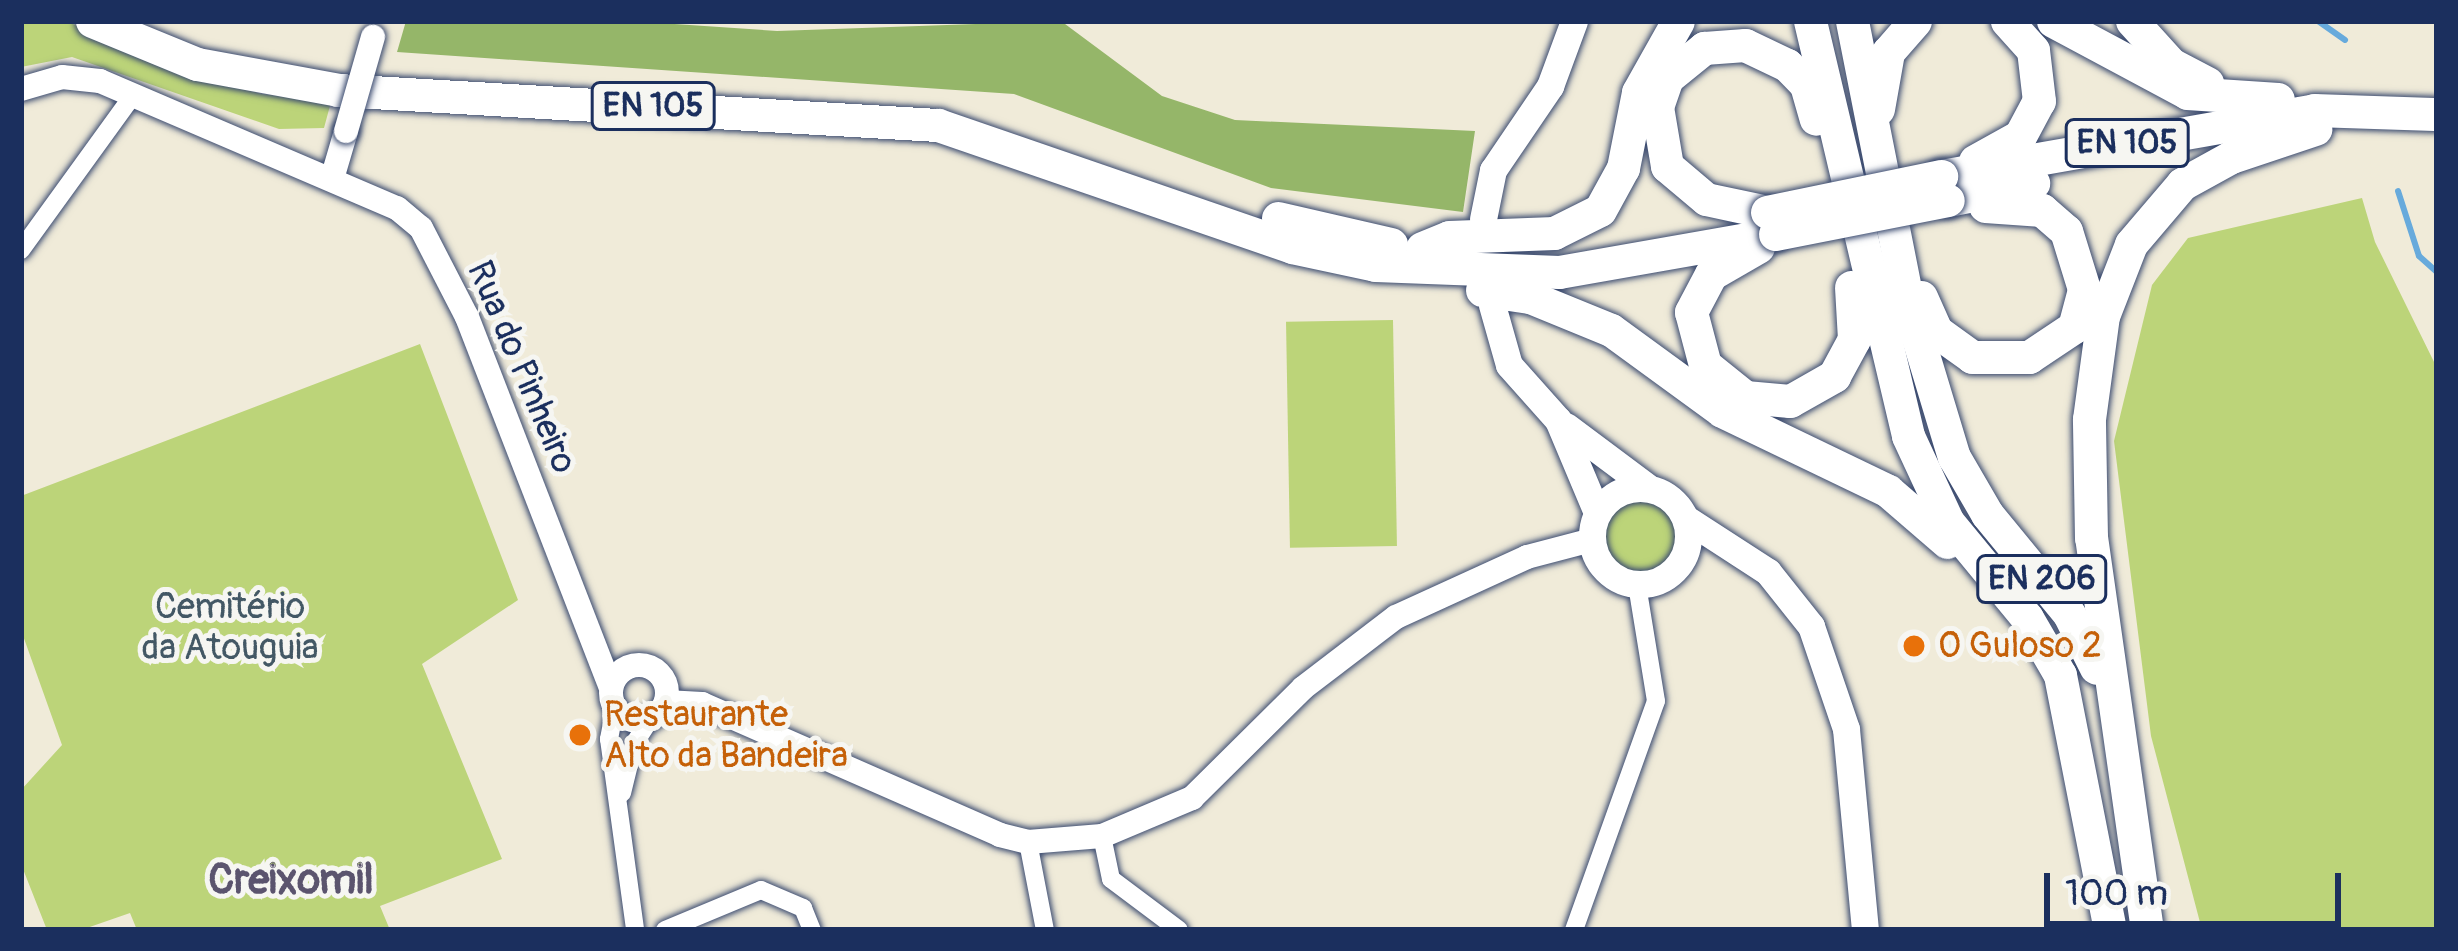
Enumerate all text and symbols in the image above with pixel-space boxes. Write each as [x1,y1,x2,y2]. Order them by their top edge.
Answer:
road number: EN 105 [590,79,716,133]
road number: EN 105 [2064,116,2190,170]
street label: Rua do Pinheiro [458,254,586,480]
road number: EN 206 [1976,552,2108,606]
park label: Cemitério da Atouguia [142,584,318,669]
place label: O Guloso 2 [1938,624,2102,668]
marker: O Guloso 2 [1901,633,1927,659]
place label: Restaurante Alto da Bandeira [604,692,848,777]
marker: Restaurante Alto da Bandeira [567,722,593,748]
scale bar [2050,849,2347,923]
district label: Creixomil [208,855,374,905]
text: 100 m [2065,871,2168,916]

